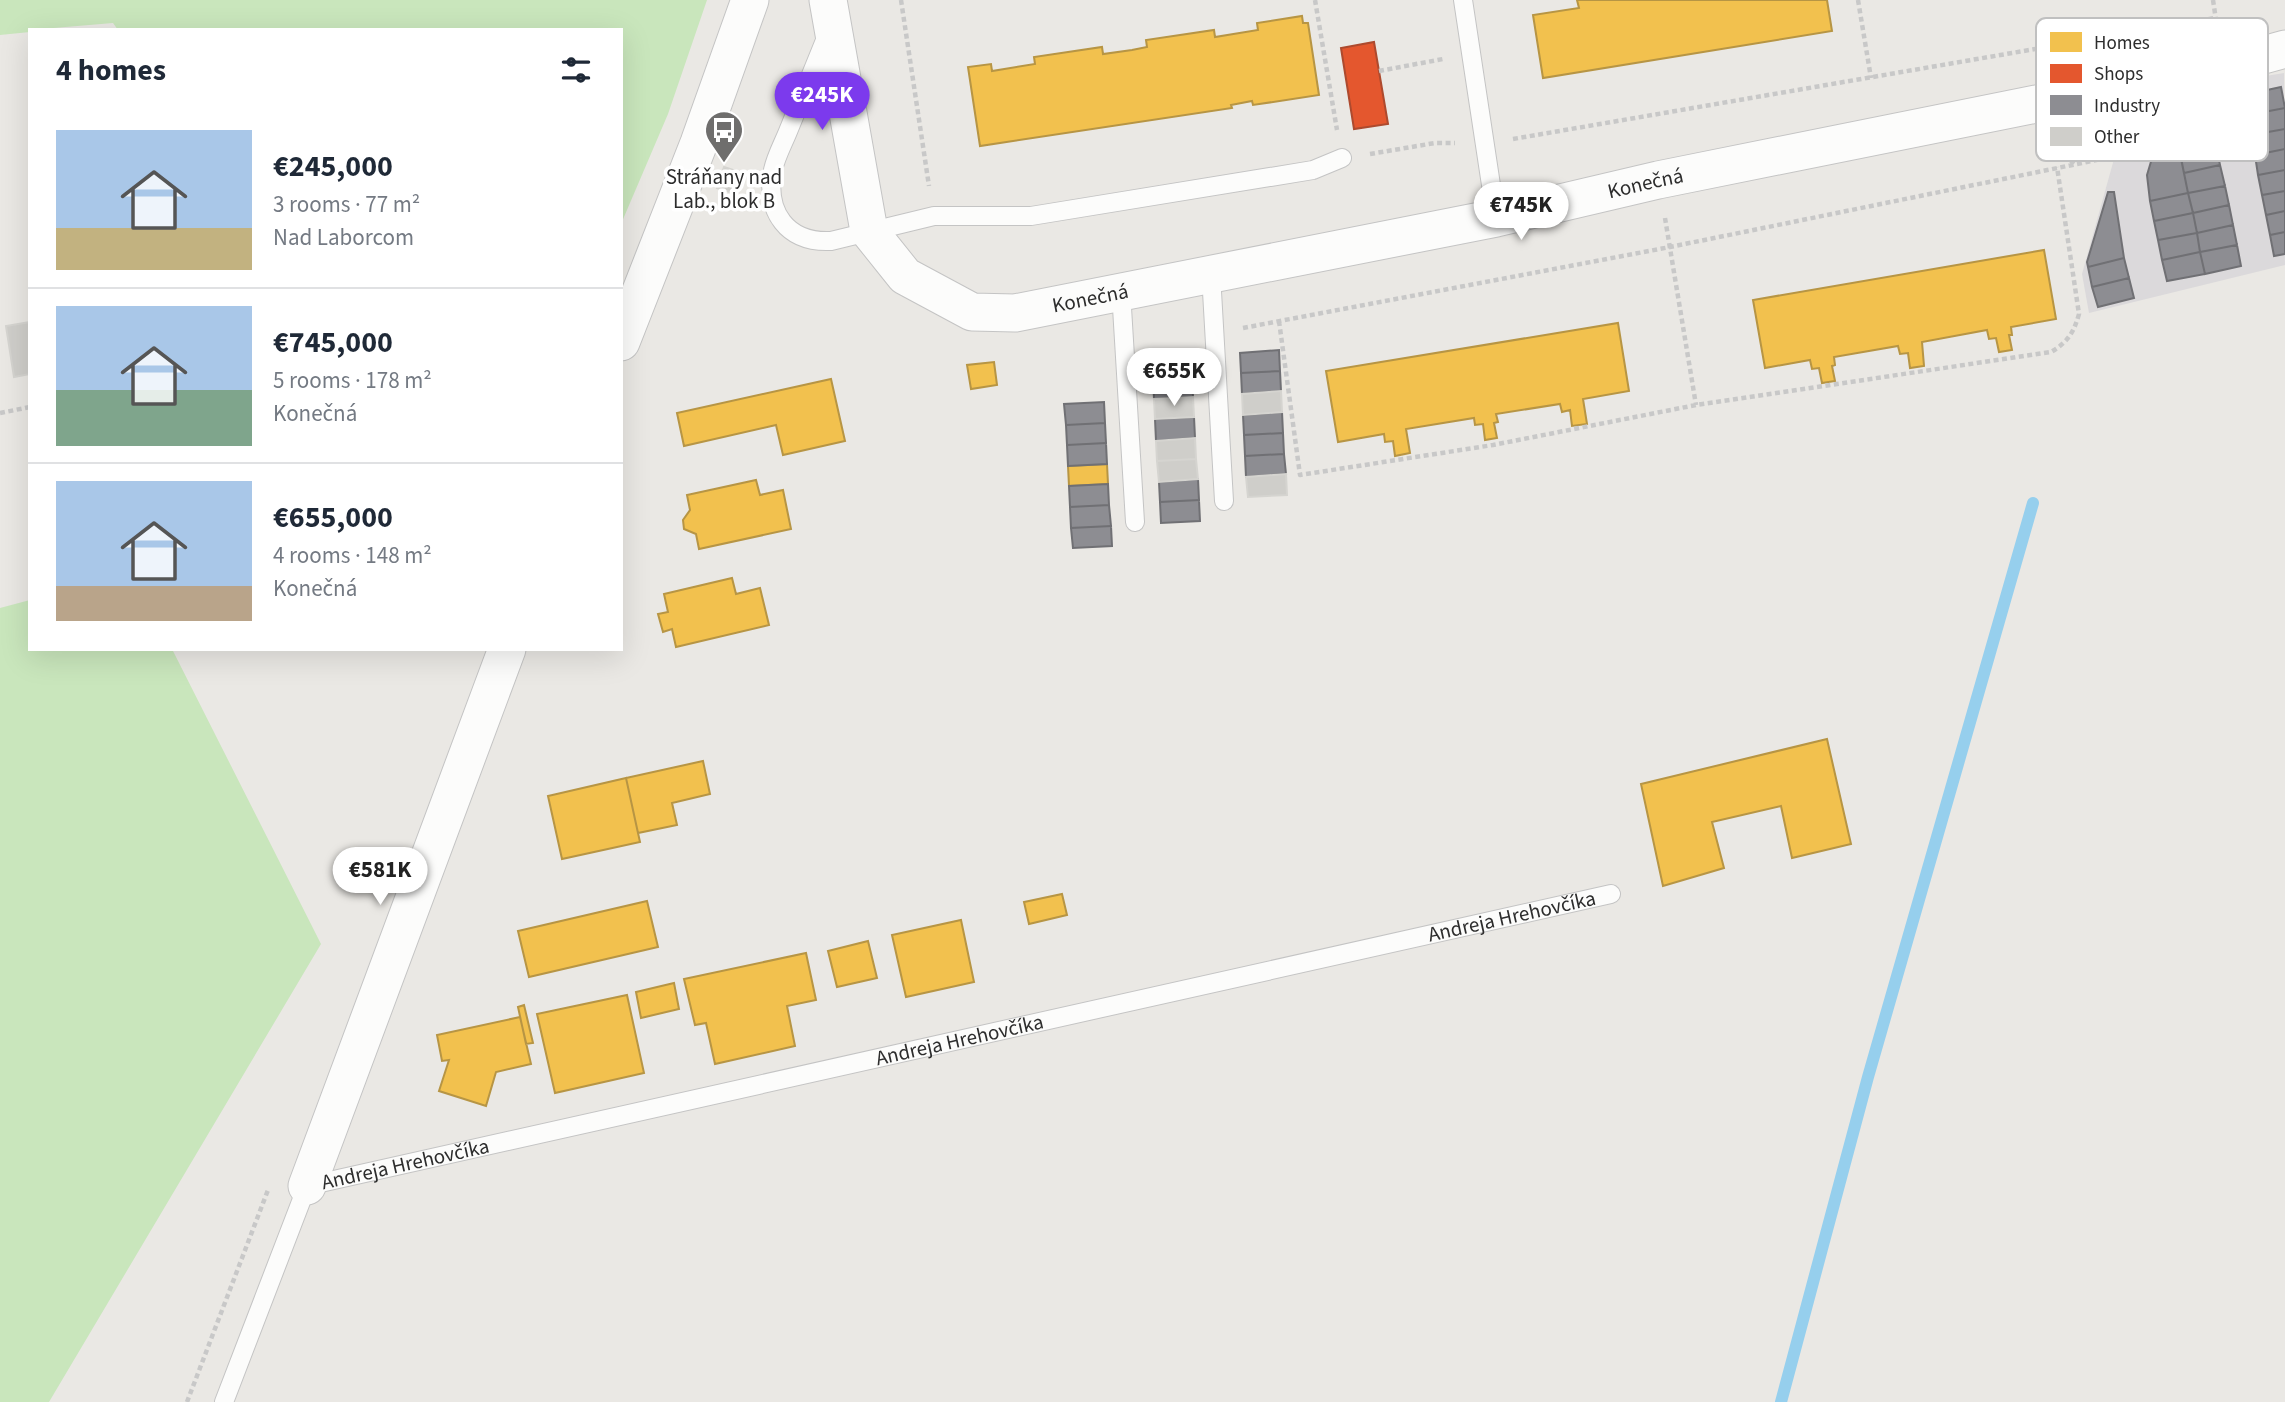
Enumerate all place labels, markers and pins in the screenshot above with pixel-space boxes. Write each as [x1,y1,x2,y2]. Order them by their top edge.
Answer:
pin: €245K [773,72,871,132]
bus stop icon: Stráňany nad Lab., blok B [703,109,745,164]
place label: Stráňany nad Lab., blok B [666,162,782,216]
pin: €745K [1472,182,1570,242]
pin: €655K [1125,348,1223,408]
pin: €581K [331,848,429,907]

